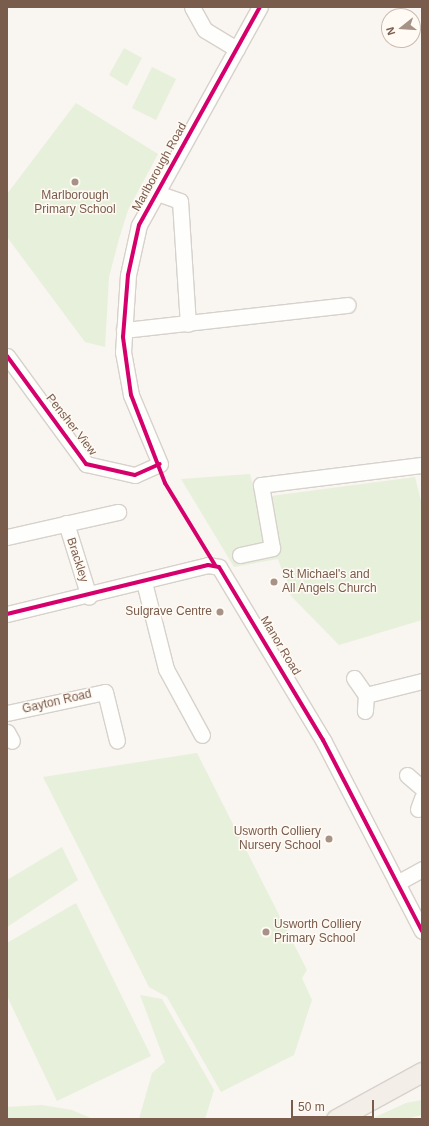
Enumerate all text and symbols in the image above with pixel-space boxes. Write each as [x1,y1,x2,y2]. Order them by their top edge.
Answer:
north arrow [381,8,421,48]
text: N [384,26,397,37]
street label: Marlborough Road [130,120,190,214]
marker: Marlborough Primary School [70,177,80,187]
place label: Marlborough Primary School [34,189,116,217]
street label: Pensher View [43,391,99,459]
street label: Brackley [63,536,91,584]
place label: St Michael's and All Angels Church [282,568,377,596]
marker: St Michael's and All Angels Church [269,577,279,587]
place label: Sulgrave Centre [125,605,212,619]
marker: Sulgrave Centre [215,607,225,617]
street label: Manor Road [257,614,303,678]
street label: Gayton Road [21,687,93,717]
place label: Usworth Colliery Nursery School [234,825,321,853]
marker: Usworth Colliery Nursery School [324,834,334,844]
place label: Usworth Colliery Primary School [274,918,361,946]
marker: Usworth Colliery Primary School [261,927,271,937]
scale bar [293,1092,376,1118]
text: 50 m [298,1100,325,1114]

